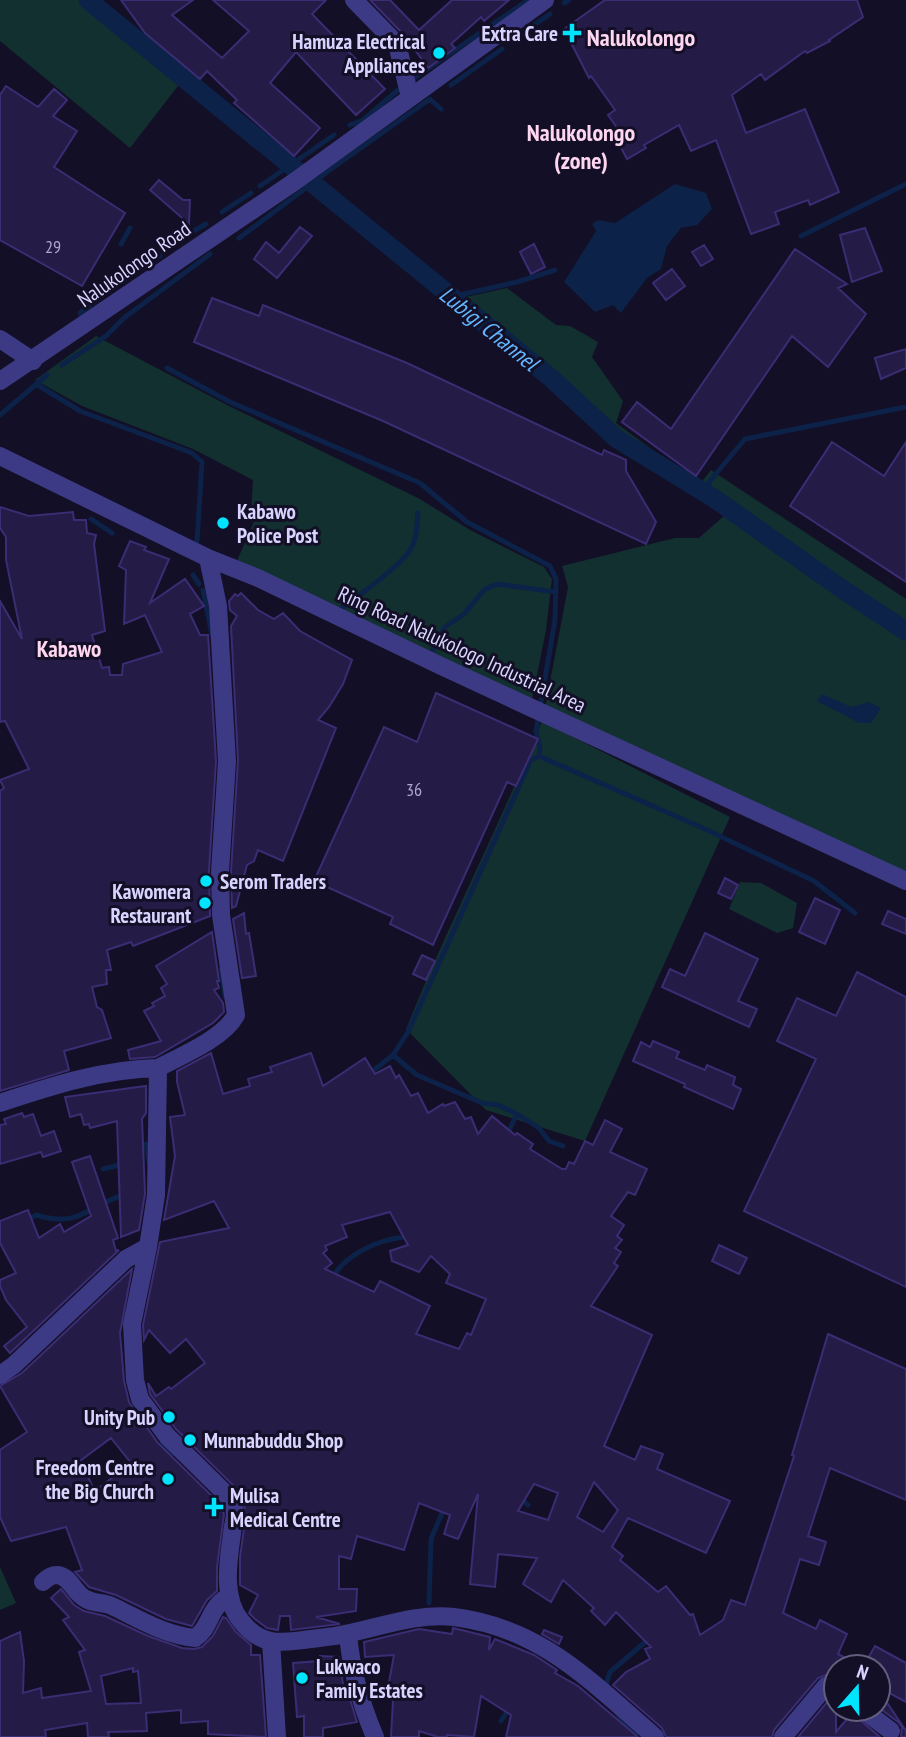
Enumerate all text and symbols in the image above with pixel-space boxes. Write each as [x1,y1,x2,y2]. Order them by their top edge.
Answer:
place label: Extra Care [482,20,558,47]
district label: Nalukolongo [587,22,695,53]
marker: Extra Care [564,25,580,41]
place label: Hamuza Electrical Appliances [292,28,426,79]
marker: Hamuza Electrical Appliances [431,45,447,61]
district label: Nalukolongo (zone) [527,117,635,176]
street label: Nalukolongo Road [72,215,196,313]
house number: 29 [45,235,61,258]
water label: Lubigi Channel [434,279,546,378]
place label: Kabawo Police Post [237,498,318,549]
marker: Kabawo Police Post [215,515,231,531]
street label: Ring Road Nalukologo Industrial Area [334,580,590,718]
district label: Kabawo [37,634,101,663]
house number: 36 [406,778,422,801]
place label: Serom Traders [220,868,326,895]
marker: Serom Traders [198,873,214,889]
place label: Kawomera Restaurant [110,878,191,929]
marker: Kawomera Restaurant [197,895,213,911]
place label: Unity Pub [84,1404,155,1431]
marker: Unity Pub [161,1409,177,1425]
place label: Munnabuddu Shop [204,1427,343,1454]
marker: Munnabuddu Shop [182,1432,198,1448]
place label: Freedom Centre the Big Church [36,1454,154,1505]
marker: Freedom Centre the Big Church [160,1471,176,1487]
place label: Mulisa Medical Centre [230,1482,341,1533]
marker: Mulisa Medical Centre [204,1497,224,1517]
place label: Lukwaco Family Estates [316,1653,423,1704]
north arrow [822,1653,892,1723]
text: N [854,1659,872,1685]
marker: Lukwaco Family Estates [294,1670,310,1686]

